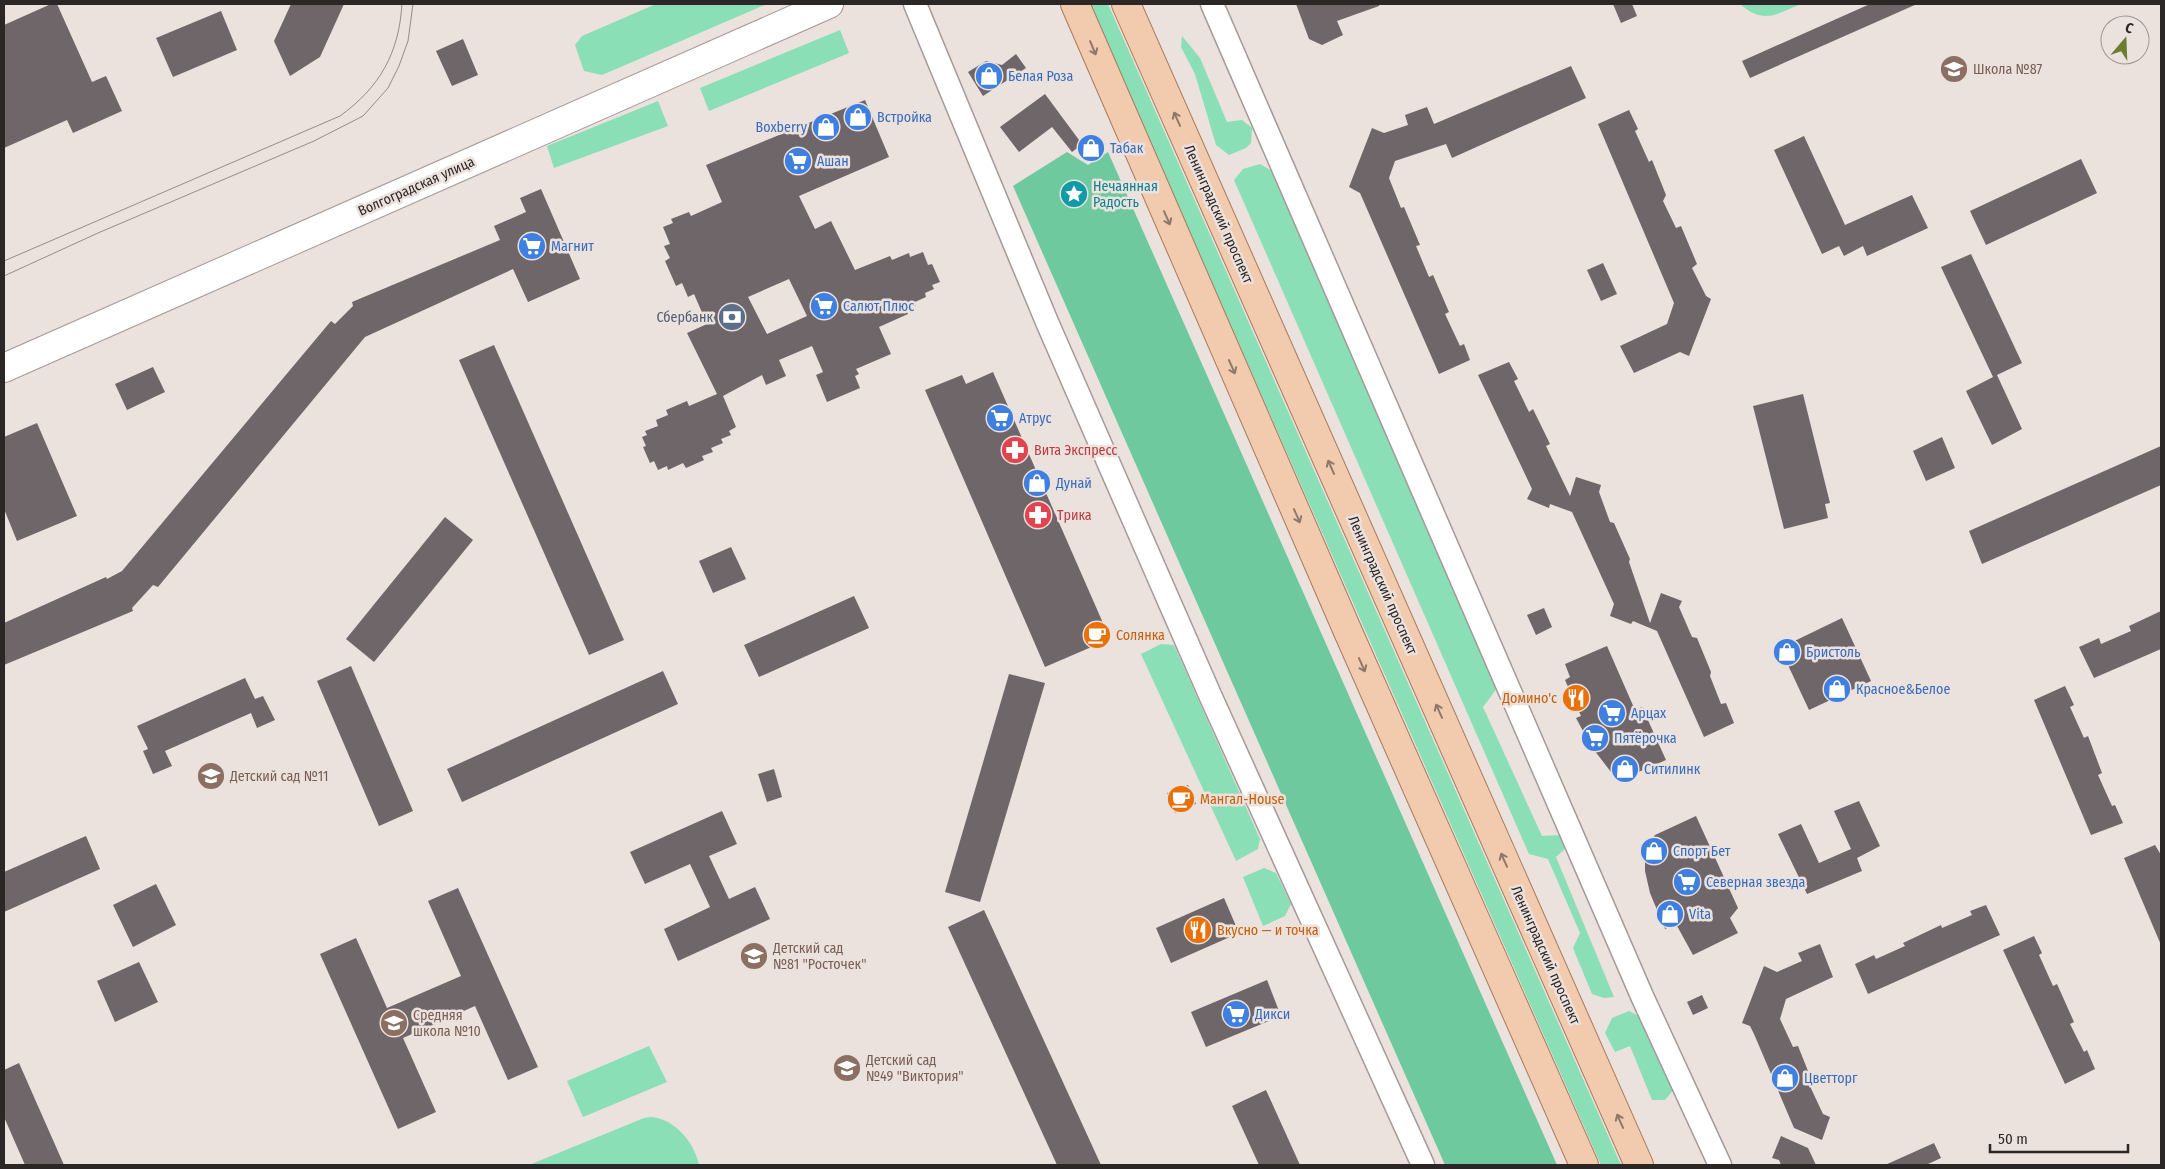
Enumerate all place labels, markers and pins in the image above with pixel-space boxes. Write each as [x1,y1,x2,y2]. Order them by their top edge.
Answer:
school or university icon: Школа №87 [1939,54,1969,84]
shop icon: Белая Роза [974,61,1004,91]
place label: Школа №87 [1973,61,2042,78]
place label: Белая Роза [1008,68,1073,85]
shop icon: Встройка [843,102,873,132]
place label: Встройка [877,109,932,126]
shop icon: Boxberry [811,112,841,142]
place label: Boxberry [756,119,808,136]
shop icon: Табак [1076,133,1106,163]
place label: Табак [1110,140,1144,157]
supermarket icon: Ашан [783,146,813,176]
place label: Ашан [817,153,849,170]
place label: Нечаянная Радость [1093,178,1158,211]
place icon: Нечаянная Радость [1059,179,1089,209]
supermarket icon: Магнит [517,231,547,261]
place label: Магнит [551,238,594,255]
supermarket icon: Салют Плюс [809,291,839,321]
place label: Салют Плюс [843,298,914,315]
bank icon: Сбербанк [717,302,747,332]
place label: Сбербанк [656,309,713,326]
supermarket icon: Атрус [985,403,1015,433]
place label: Атрус [1019,410,1051,427]
pharmacy icon: Вита Экспресс [1000,435,1030,465]
place label: Вита Экспресс [1034,442,1117,459]
shop icon: Дунай [1022,468,1052,498]
place label: Дунай [1055,475,1092,492]
pharmacy icon: Трика [1023,500,1053,530]
place label: Трика [1057,507,1092,524]
cafe icon: Солянка [1082,620,1112,650]
place label: Солянка [1116,627,1165,644]
shop icon: Бристоль [1772,637,1802,667]
place label: Бристоль [1806,644,1861,661]
shop icon: Красное&Белое [1822,674,1852,704]
place label: Красное&Белое [1856,681,1950,698]
restaurant icon: Домино'c [1561,683,1591,713]
place label: Домино'c [1501,690,1557,707]
supermarket icon: Арцах [1597,698,1627,728]
place label: Арцах [1631,705,1667,722]
supermarket icon: Пятёрочка [1580,723,1610,753]
place label: Пятёрочка [1614,730,1677,747]
shop icon: Ситилинк [1610,754,1640,784]
school or university icon: Детский сад №11 [196,761,226,791]
place label: Ситилинк [1644,761,1701,778]
place label: Детский сад №11 [229,768,328,785]
cafe icon: Мангал-House [1166,784,1196,814]
place label: Мангал-House [1200,791,1285,808]
shop icon: Спорт Бет [1639,836,1669,866]
place label: Спорт Бет [1673,843,1731,860]
supermarket icon: Северная звезда [1672,867,1702,897]
place label: Северная звезда [1706,874,1806,891]
shop icon: Vita [1655,899,1685,929]
place label: Vita [1689,906,1711,923]
restaurant icon: Вкусно — и точка [1183,915,1213,945]
place label: Вкусно — и точка [1217,922,1319,939]
place label: Детский сад №81 "Росточек" [772,940,866,973]
school or university icon: Детский сад №81 "Росточек" [739,941,769,971]
supermarket icon: Дикси [1221,999,1251,1029]
place label: Дикси [1254,1006,1290,1023]
place label: Средняя школа №10 [413,1007,481,1040]
school or university icon: Средняя школа №10 [379,1008,409,1038]
place label: Детский сад №49 "Виктория" [865,1052,964,1085]
school or university icon: Детский сад №49 "Виктория" [832,1053,862,1083]
shop icon: Цветторг [1770,1063,1800,1093]
place label: Цветторг [1804,1070,1858,1087]

